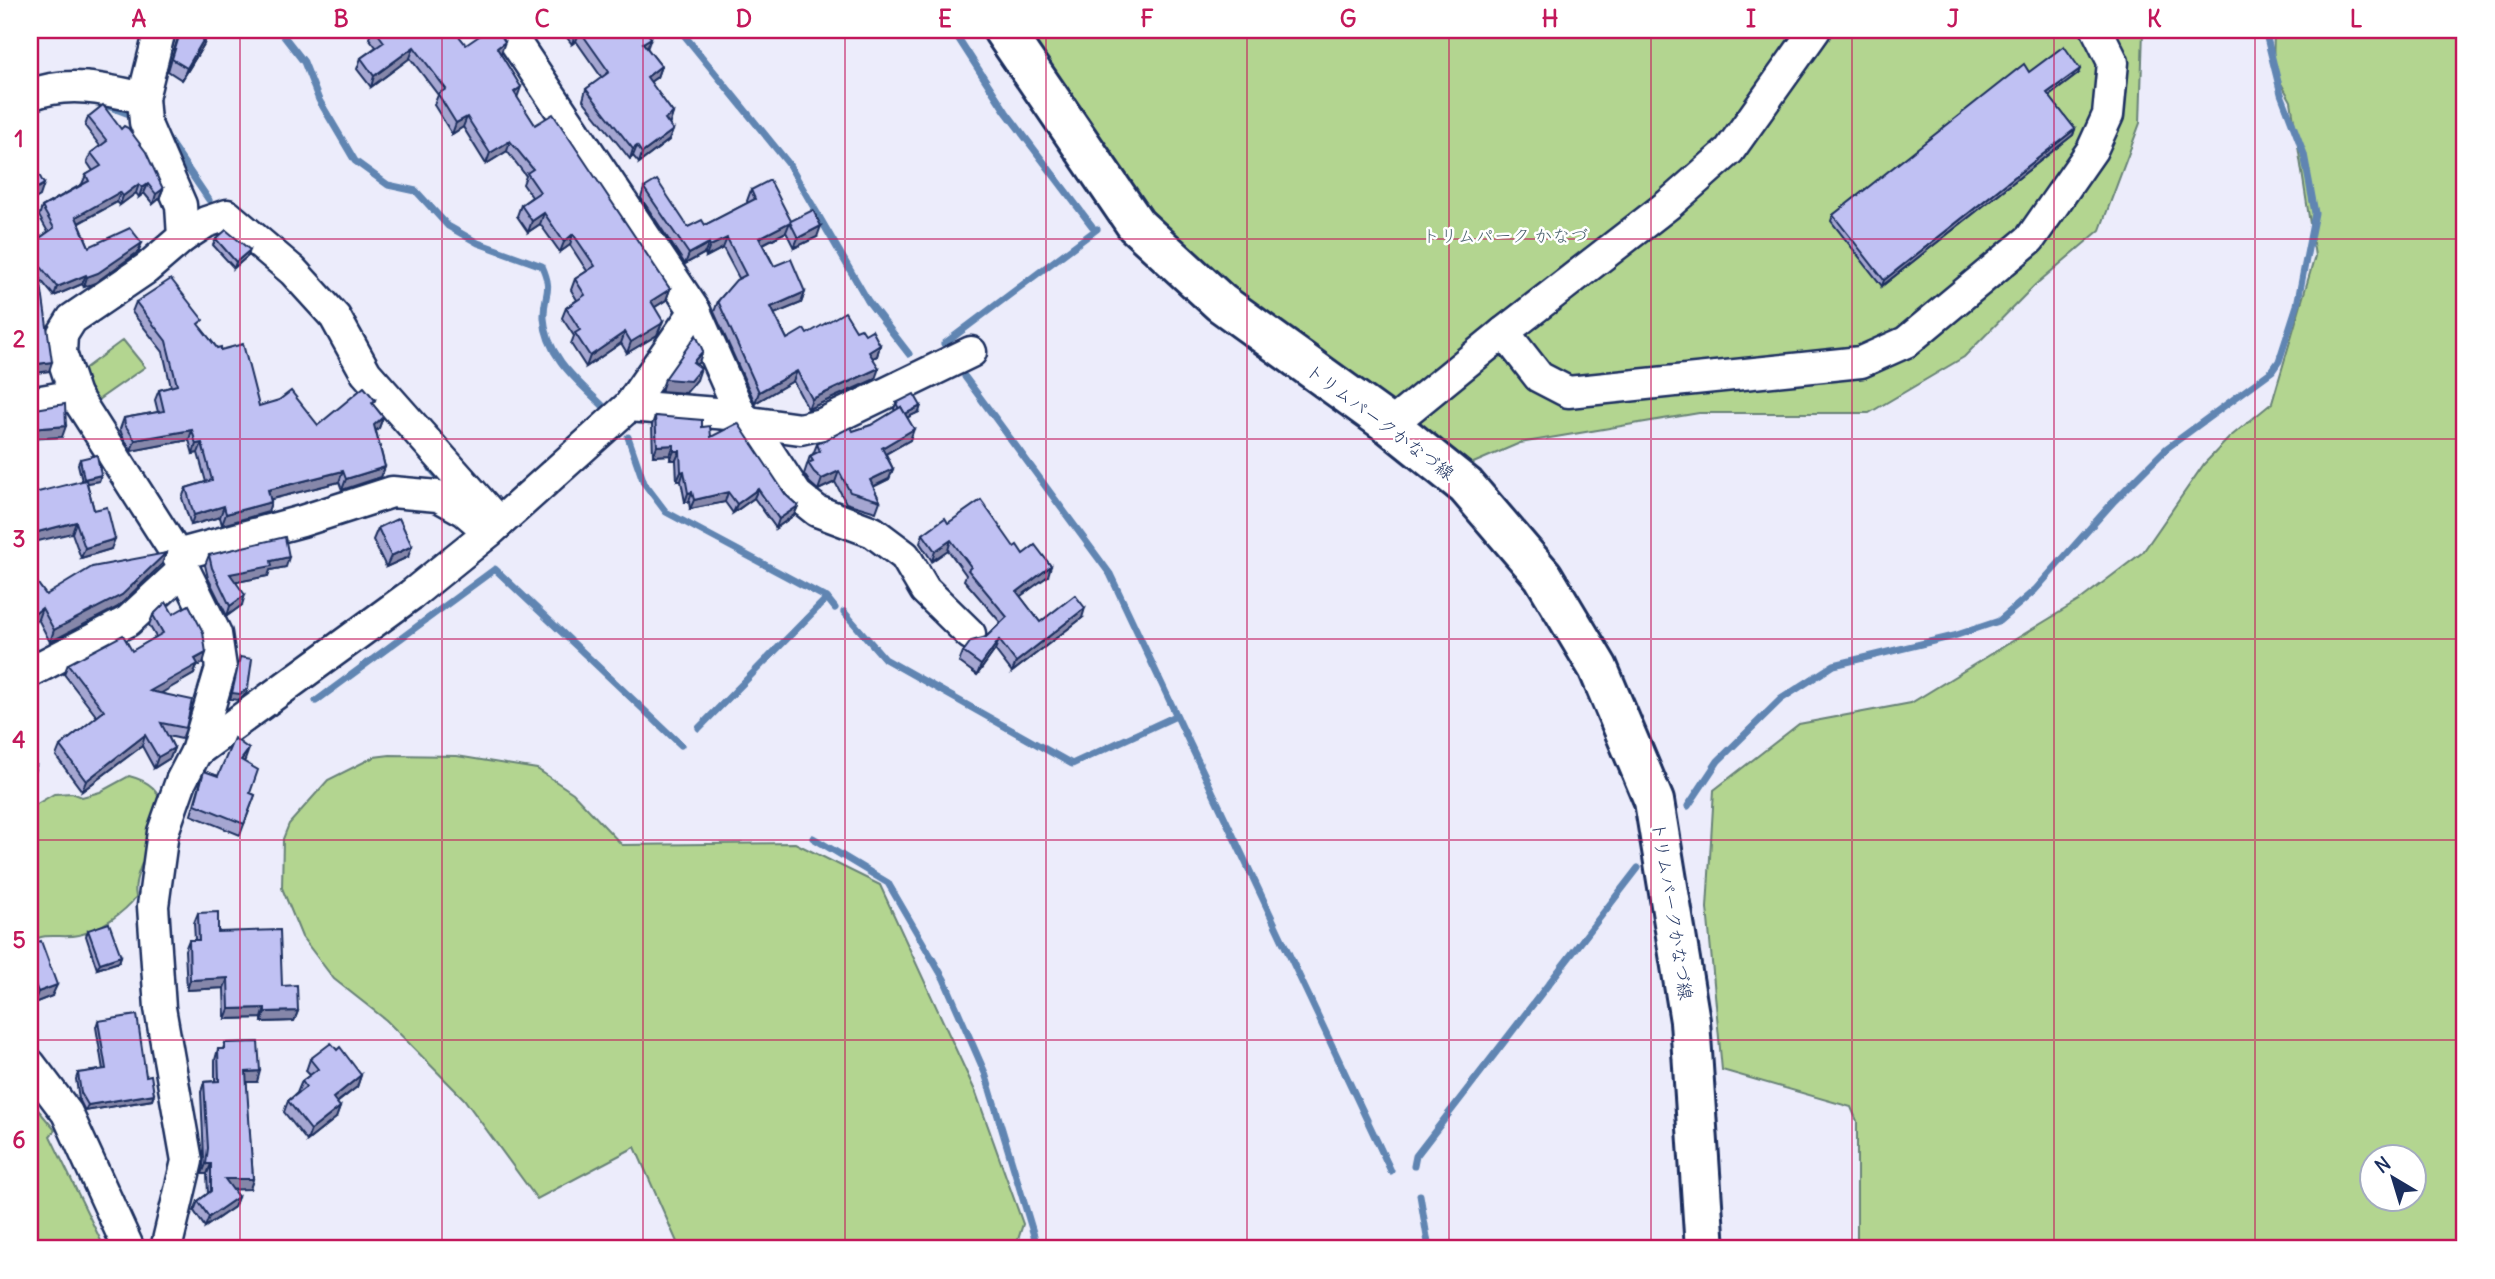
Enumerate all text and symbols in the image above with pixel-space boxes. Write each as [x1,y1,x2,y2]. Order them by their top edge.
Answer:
text: A [132,4,147,33]
text: B [333,4,349,33]
text: C [534,4,550,33]
text: D [736,4,752,33]
text: E [938,4,952,33]
text: F [1140,4,1154,33]
text: G [1340,4,1356,33]
text: H [1542,4,1558,33]
text: I [1746,4,1756,33]
text: J [1947,4,1959,33]
text: K [2147,4,2162,33]
text: L [2350,4,2363,33]
text: 1 [14,124,24,153]
park label: トリムパーク かなづ [1422,224,1588,247]
text: 2 [13,324,26,353]
street label: トリムパークかなづ線 [1302,358,1459,485]
text: 3 [12,524,26,553]
text: 4 [12,725,26,754]
street label: トリムパークかなづ線 [1647,820,1698,1002]
text: 5 [12,925,26,954]
text: 6 [12,1125,26,1154]
north arrow [2358,1142,2428,1212]
text: N [2370,1151,2395,1178]

